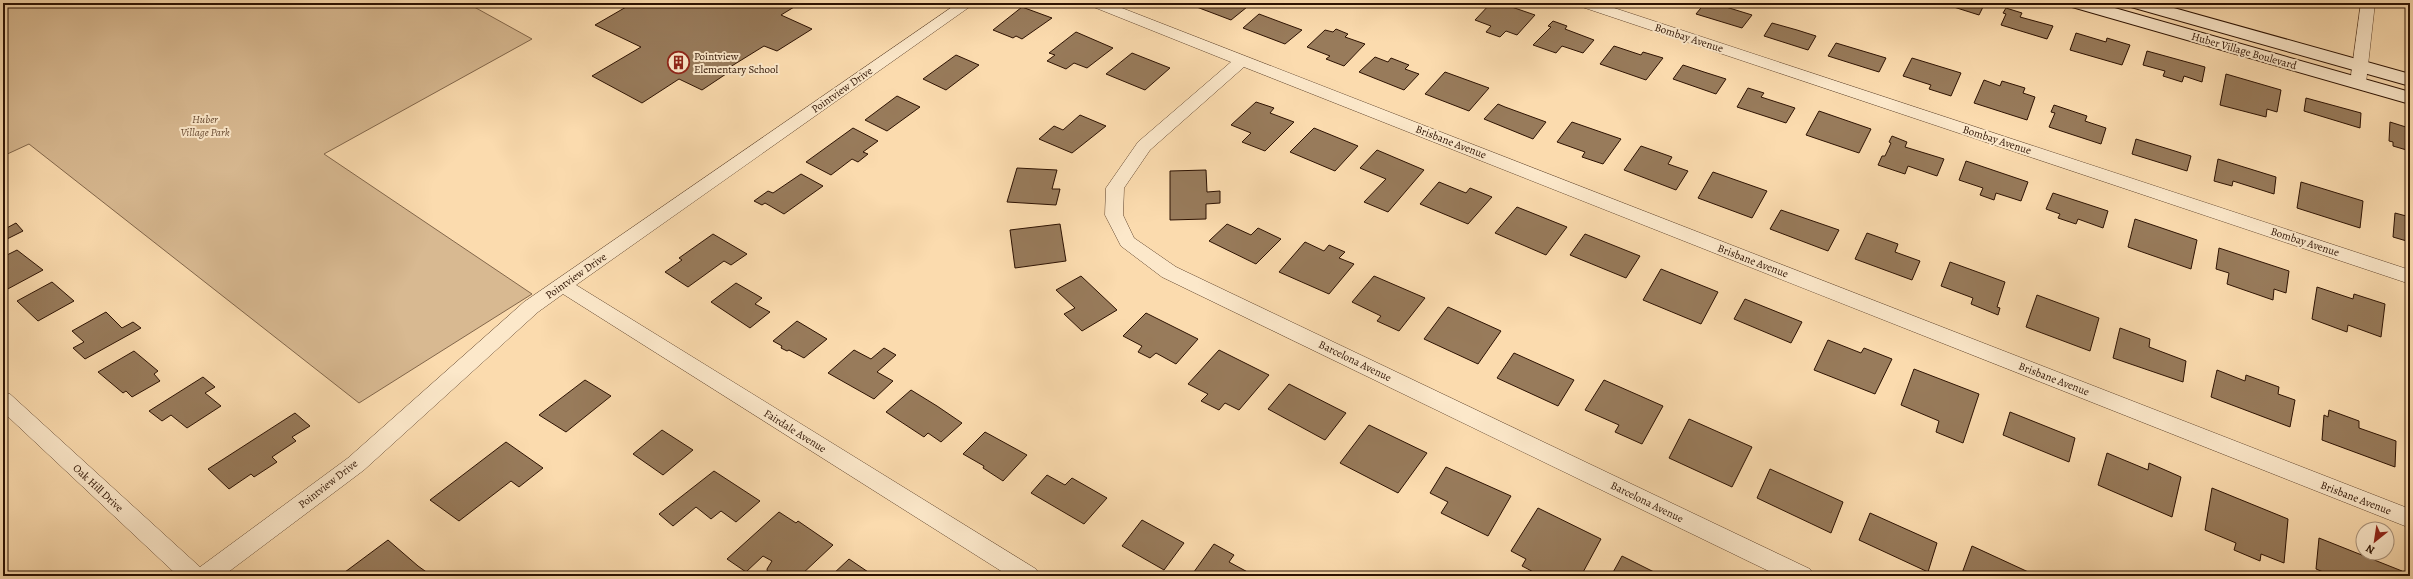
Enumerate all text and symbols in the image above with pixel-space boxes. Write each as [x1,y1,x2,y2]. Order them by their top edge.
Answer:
street label: Bombay Avenue [1653,20,1725,56]
street label: Huber Village Boulevard [2190,29,2299,73]
building icon: Pointview Elementary School [665,49,691,75]
place label: Pointview Elementary School [694,49,779,77]
street label: Pointview Drive [808,63,876,117]
park label: Huber Village Park [180,112,230,140]
street label: Brisbane Avenue [1413,122,1489,162]
street label: Bombay Avenue [1961,122,2033,158]
street label: Bombay Avenue [2269,224,2341,260]
street label: Brisbane Avenue [1715,241,1791,281]
street label: Pointview Drive [542,249,610,303]
street label: Barcelona Avenue [1316,337,1394,385]
street label: Brisbane Avenue [2016,359,2092,399]
street label: Fairdale Avenue [761,406,829,456]
street label: Pointview Drive [295,456,361,512]
street label: Oak Hill Drive [70,461,127,515]
street label: Barcelona Avenue [1608,478,1686,526]
street label: Brisbane Avenue [2318,478,2394,518]
north arrow [2355,521,2395,561]
text: N [2363,541,2377,558]

